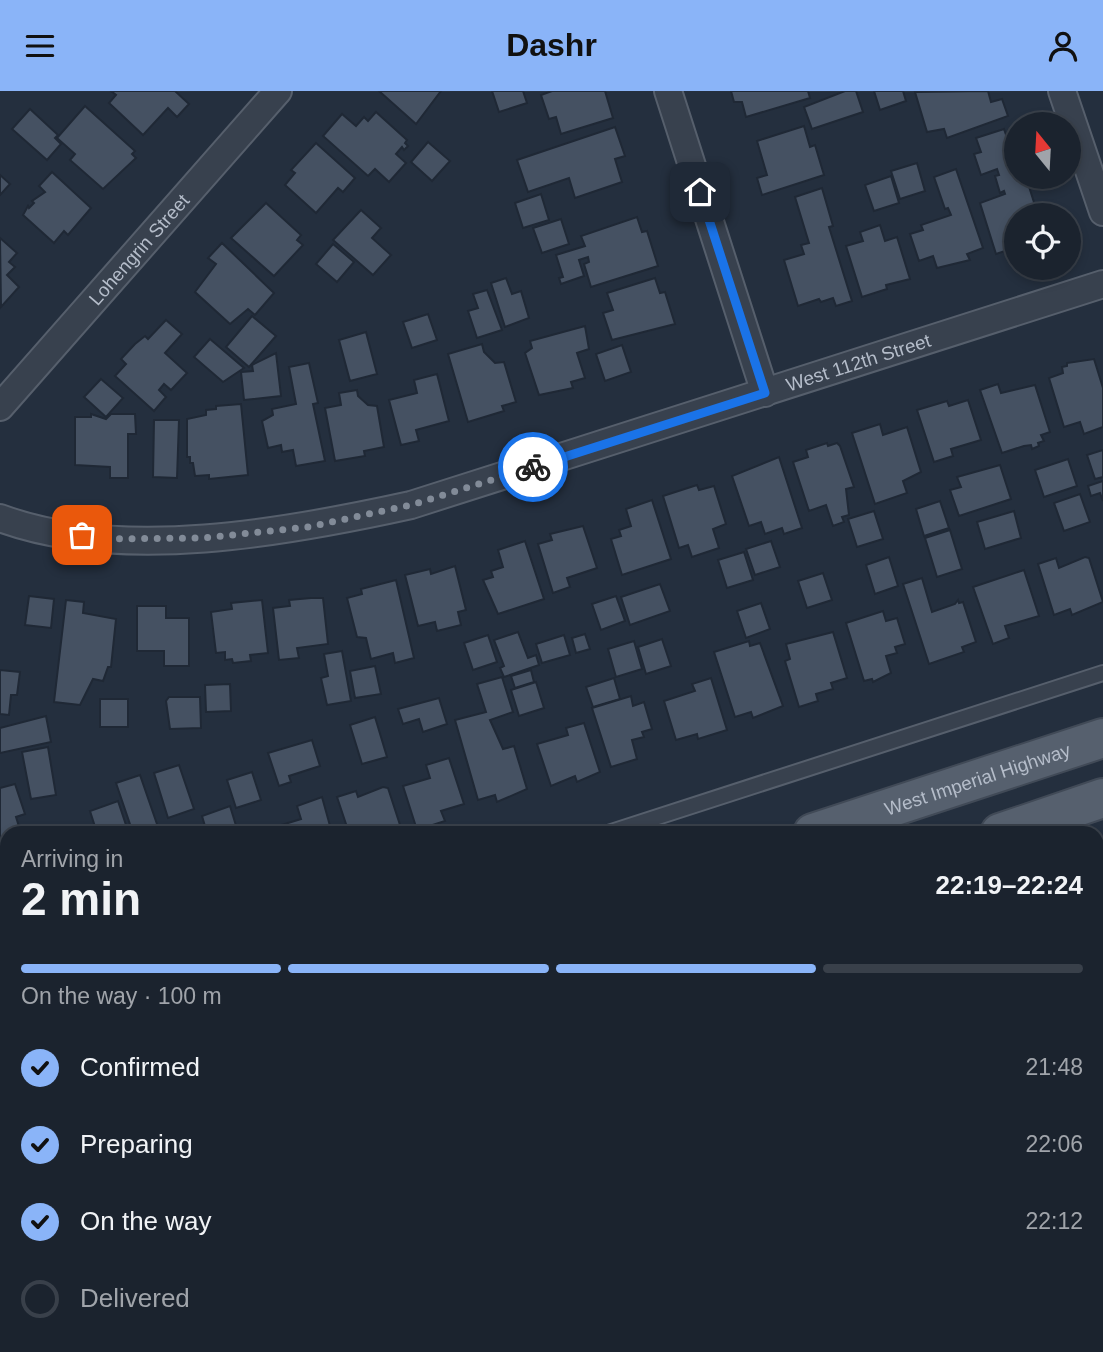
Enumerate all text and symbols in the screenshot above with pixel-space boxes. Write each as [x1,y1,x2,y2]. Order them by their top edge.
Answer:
icon: menu [21,27,59,65]
text: Dashr [506,27,597,63]
icon: person [1044,27,1082,65]
north arrow [1004,112,1082,189]
map controls [1004,112,1081,280]
pin [670,162,730,222]
icon: home [681,173,719,211]
street label: Lohengrin Street [85,189,194,309]
button: locate [1004,203,1081,280]
street label: West 112th Street [784,330,934,396]
courier [498,432,568,502]
icon: bike [514,448,552,486]
pin [52,505,112,565]
icon: bag [63,516,101,554]
street label: West Imperial Highway [882,739,1074,820]
text: Arriving in [21,846,123,872]
text: 22:19–22:24 [936,870,1083,900]
text: 2 min [21,873,141,925]
text: On the way · 100 m [21,983,222,1009]
icon: check [21,1049,59,1087]
text: Confirmed [80,1052,200,1082]
text: 21:48 [1025,1054,1083,1080]
icon: check [21,1126,59,1164]
text: Preparing [80,1129,193,1159]
text: 22:06 [1025,1131,1083,1157]
icon: check [21,1203,59,1241]
text: On the way [80,1206,212,1236]
text: 22:12 [1025,1208,1083,1234]
text: Delivered [80,1283,190,1313]

